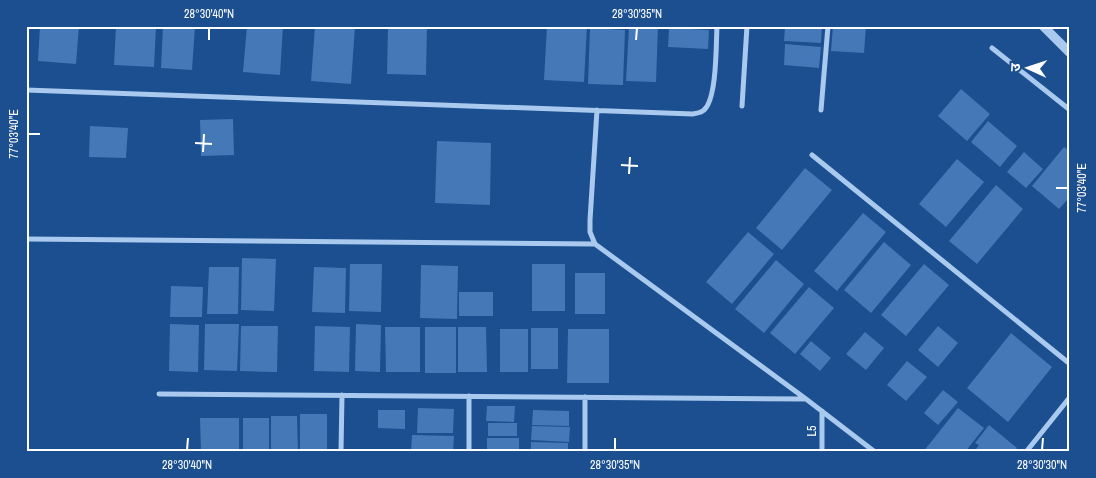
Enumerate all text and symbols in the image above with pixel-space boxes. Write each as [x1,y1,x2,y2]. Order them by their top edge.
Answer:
text: 28°30'40"N [184,6,234,22]
text: 28°30'35"N [612,6,662,22]
north arrow [1004,42,1054,92]
text: उ [1006,62,1024,72]
text: 77°03'40"E [6,109,22,159]
text: 77°03'40"E [1074,163,1090,213]
street label: L5 [804,425,820,436]
text: 28°30'40"N [162,457,212,473]
text: 28°30'35"N [590,457,640,473]
text: 28°30'30"N [1017,457,1067,473]

